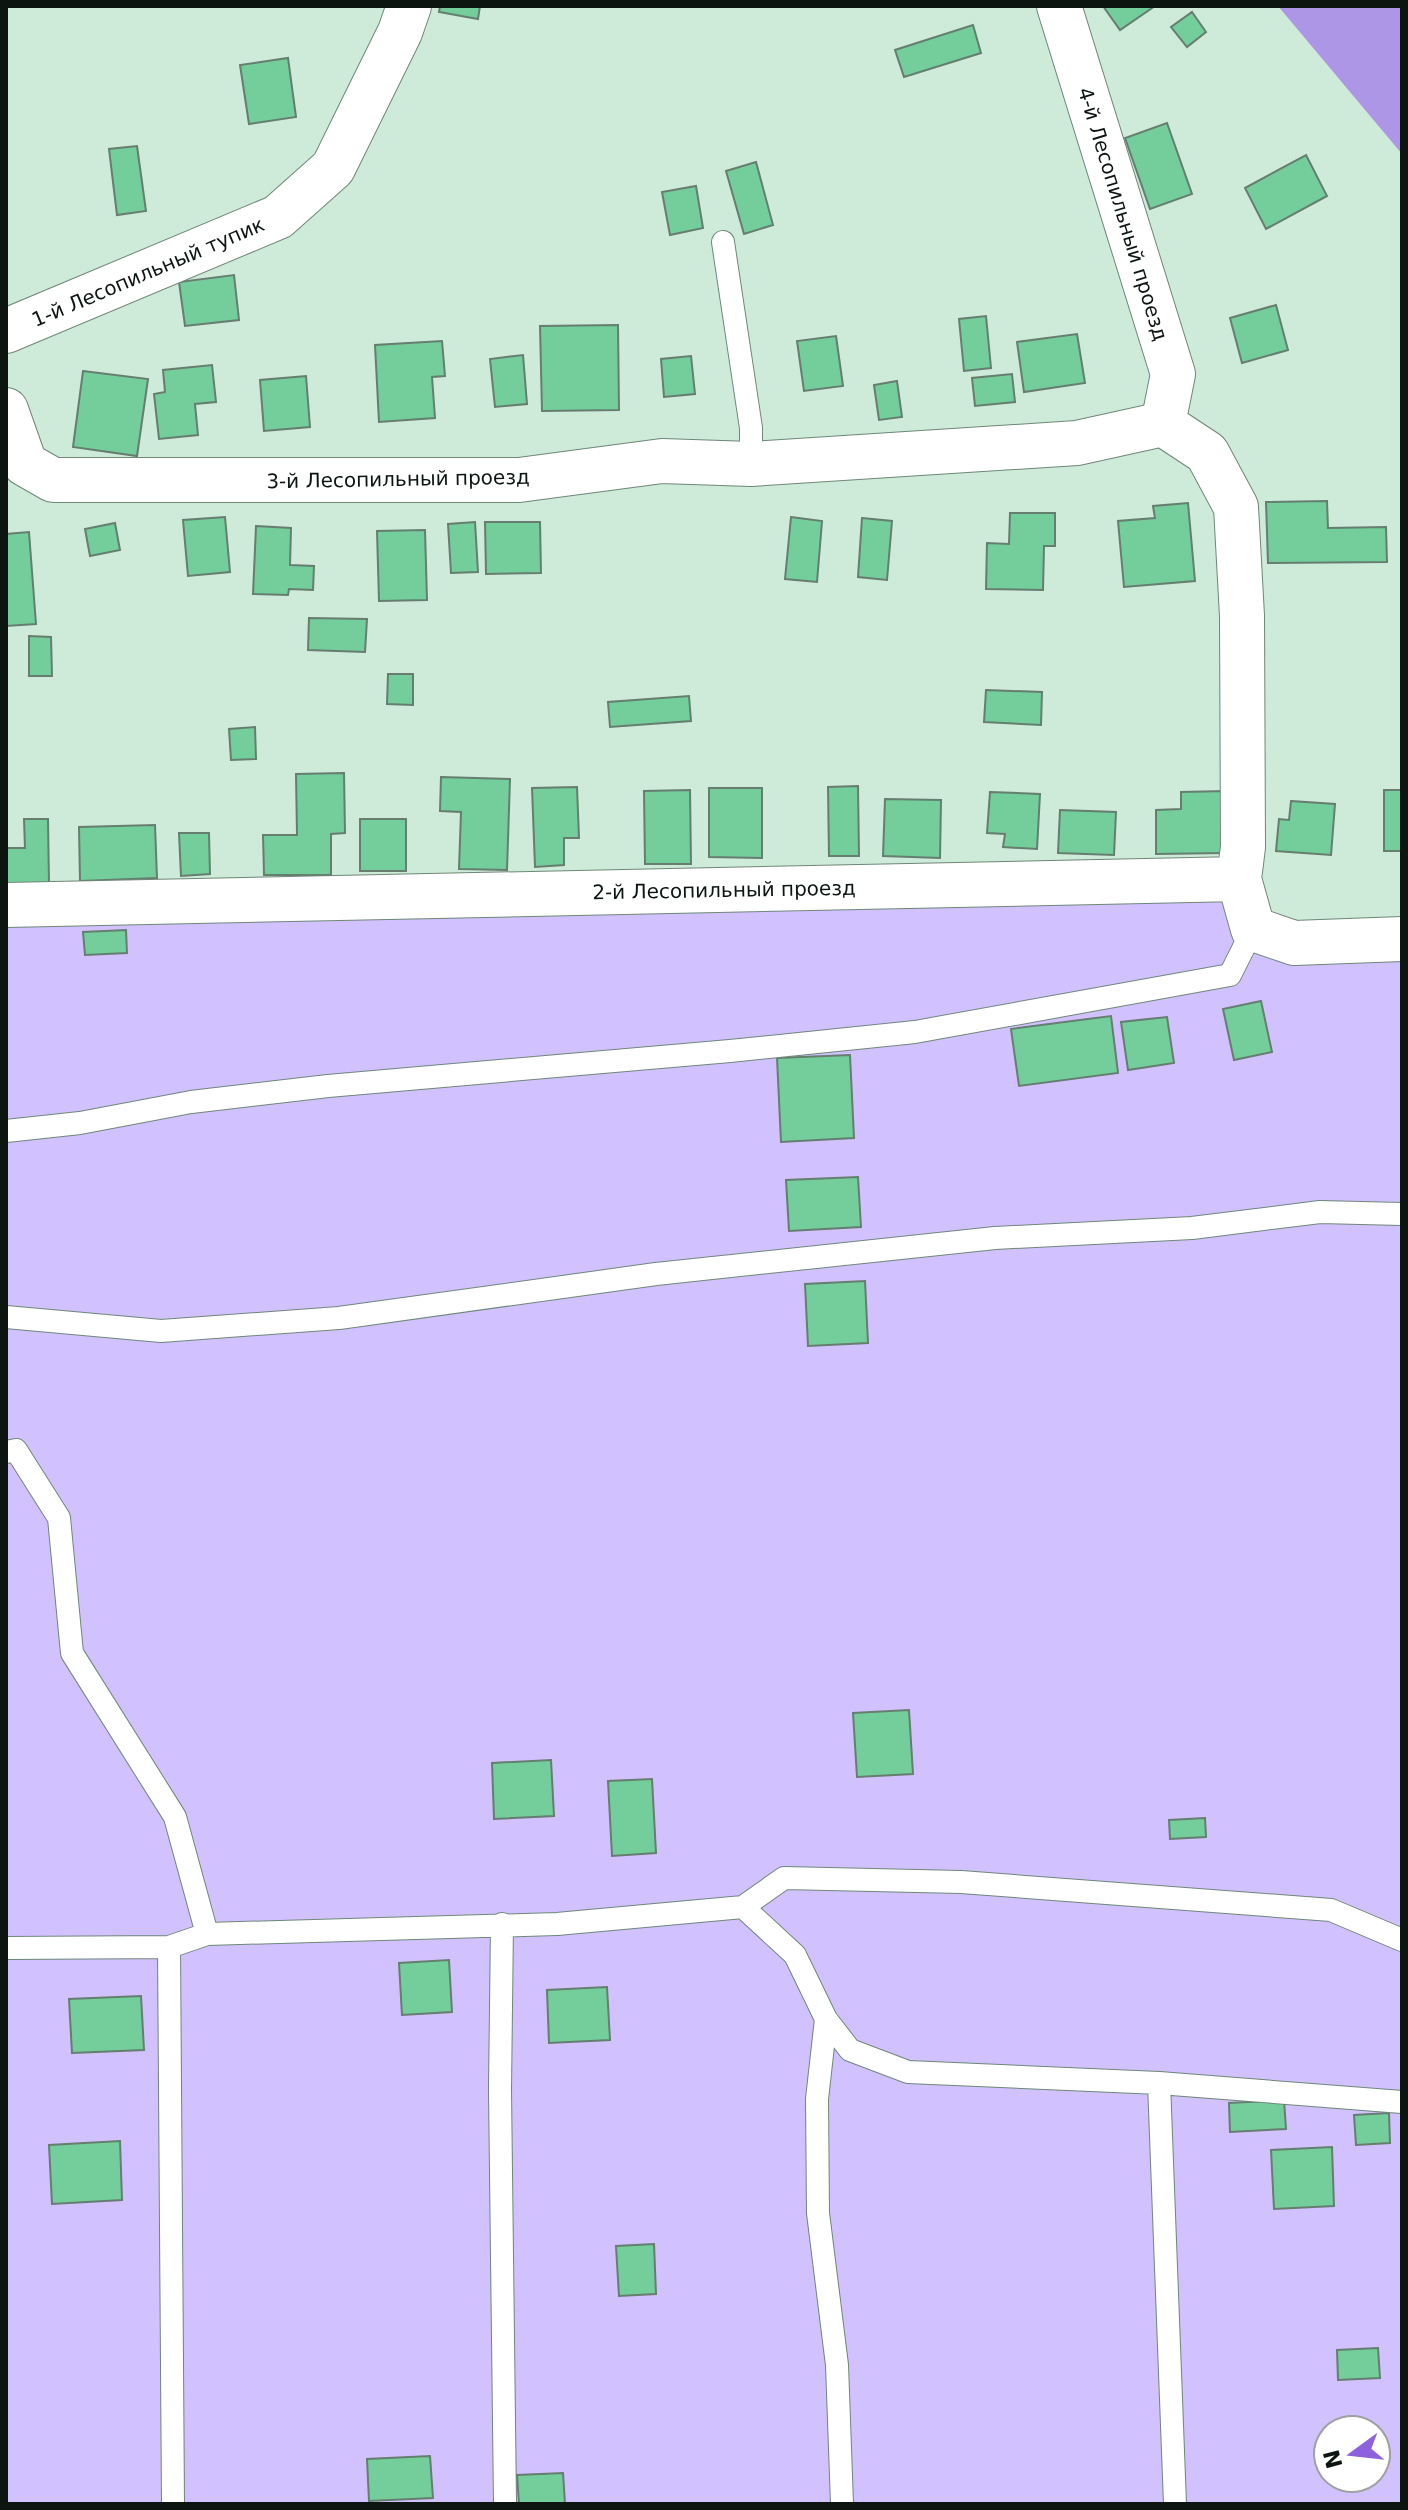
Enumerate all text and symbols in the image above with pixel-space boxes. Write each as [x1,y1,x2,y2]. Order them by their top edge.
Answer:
street label: 4-й Лесопильный проезд [1073,84,1173,344]
street label: 1-й Лесопильный тупик [28,212,268,332]
street label: 3-й Лесопильный проезд [266,465,530,493]
street label: 2-й Лесопильный проезд [592,876,856,904]
north arrow [1312,2414,1392,2494]
text: N [1319,2447,1348,2471]

